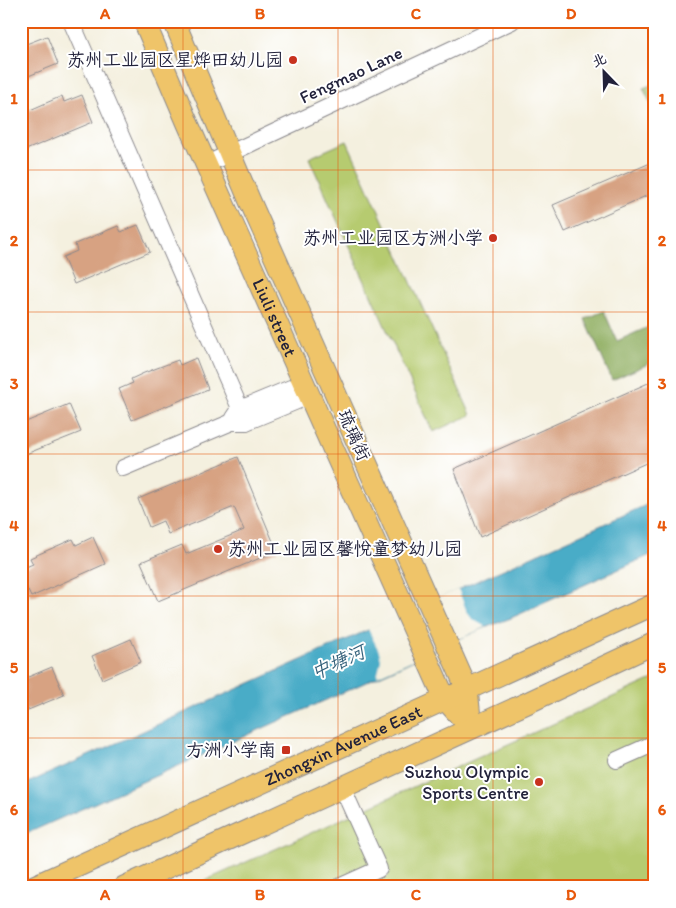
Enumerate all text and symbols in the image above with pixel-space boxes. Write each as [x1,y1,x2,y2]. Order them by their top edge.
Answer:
text: A [99,4,111,23]
text: B [255,4,266,23]
text: C [411,4,422,23]
text: D [566,4,577,23]
street label: Fengmao Lane [296,42,406,108]
north arrow [578,48,628,98]
place label: 苏州工业园区星烨田幼儿园 [67,49,283,71]
text: 北 [589,50,609,71]
marker: 苏州工业园区星烨田幼儿园 [287,54,299,66]
text: 1 [10,89,18,108]
text: 1 [658,89,666,108]
place label: 苏州工业园区方洲小学 [303,227,483,249]
text: 2 [10,231,19,250]
text: 2 [658,231,667,250]
marker: 苏州工业园区方洲小学 [487,232,499,244]
street label: Liuli street [248,275,302,360]
text: 3 [10,374,19,393]
text: 3 [658,374,667,393]
street label: 琉璃街 [333,406,375,464]
text: 4 [9,516,19,535]
text: 4 [657,516,667,535]
place label: 苏州工业园区馨悦童梦幼儿园 [228,538,462,560]
marker: 苏州工业园区馨悦童梦幼儿园 [212,543,224,555]
water label: 中塘河 [307,639,371,684]
text: 5 [10,658,19,677]
text: 5 [658,658,667,677]
street label: Zhongxin Avenue East [261,700,426,791]
place label: 方洲小学南 [186,739,276,761]
marker: 方洲小学南 [280,744,292,756]
place label: Suzhou Olympic Sports Centre [405,761,529,804]
marker: Suzhou Olympic Sports Centre [533,776,545,788]
text: 6 [10,800,19,819]
text: 6 [658,800,667,819]
text: A [99,885,111,904]
text: B [255,885,266,904]
text: C [411,885,422,904]
text: D [566,885,577,904]

